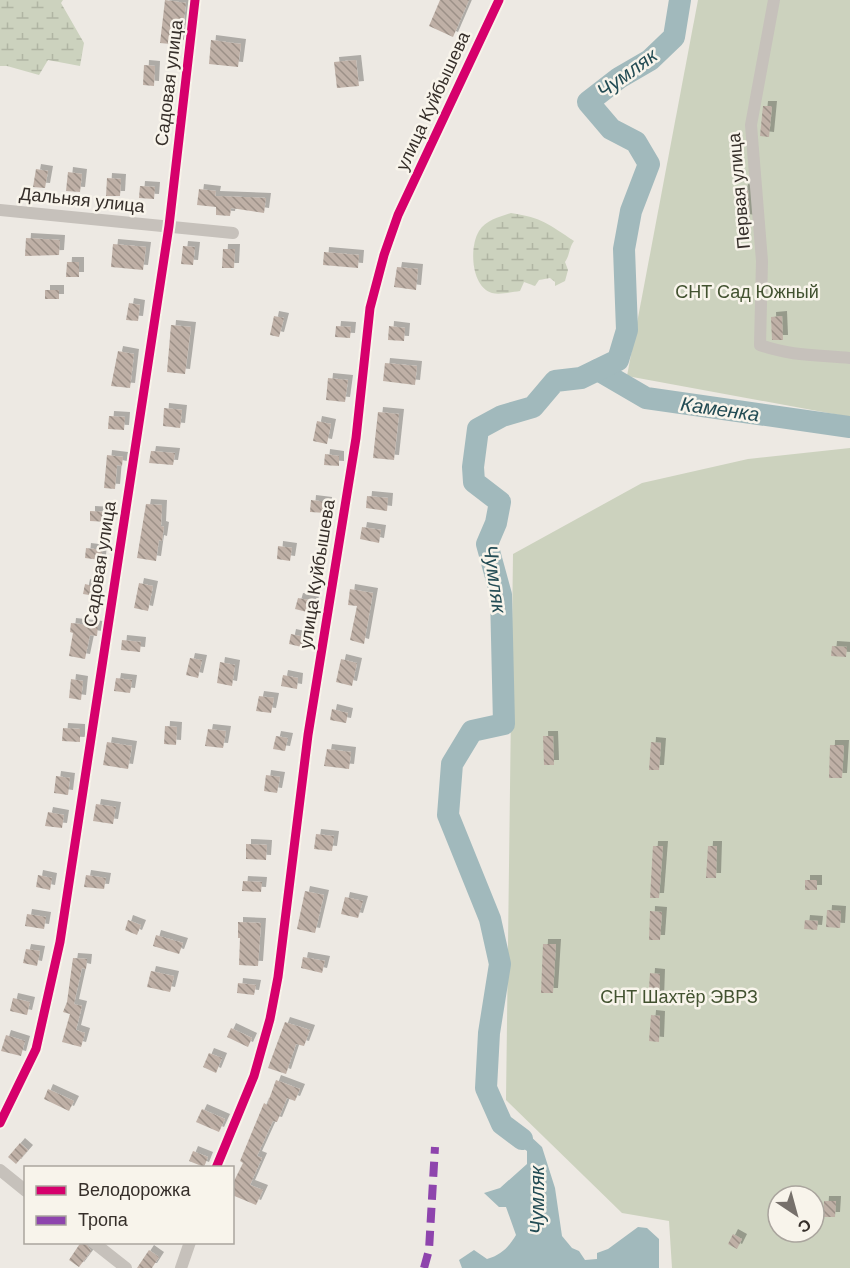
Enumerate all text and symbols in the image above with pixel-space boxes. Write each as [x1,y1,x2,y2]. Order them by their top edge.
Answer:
street label: Садовая улица [149,17,189,148]
street label: улица Куйбышева [390,27,476,174]
water label: Чумляк [592,41,664,104]
street label: Первая улица [722,131,756,250]
street label: Дальняя улица [18,181,147,219]
park label: СНТ Сад Южный [675,280,819,304]
water label: Каменка [679,391,761,427]
street label: улица Куйбышева [293,497,341,650]
street label: Садовая улица [78,498,122,629]
water label: Чумляк [477,543,513,616]
park label: СНТ Шахтёр ЭВРЗ [600,985,758,1009]
water label: Чумляк [524,1164,550,1234]
legend [24,1166,234,1244]
text: Велодорожка [78,1178,191,1202]
north arrow [766,1184,826,1244]
text: Тропа [78,1208,129,1232]
text: С [793,1214,815,1238]

